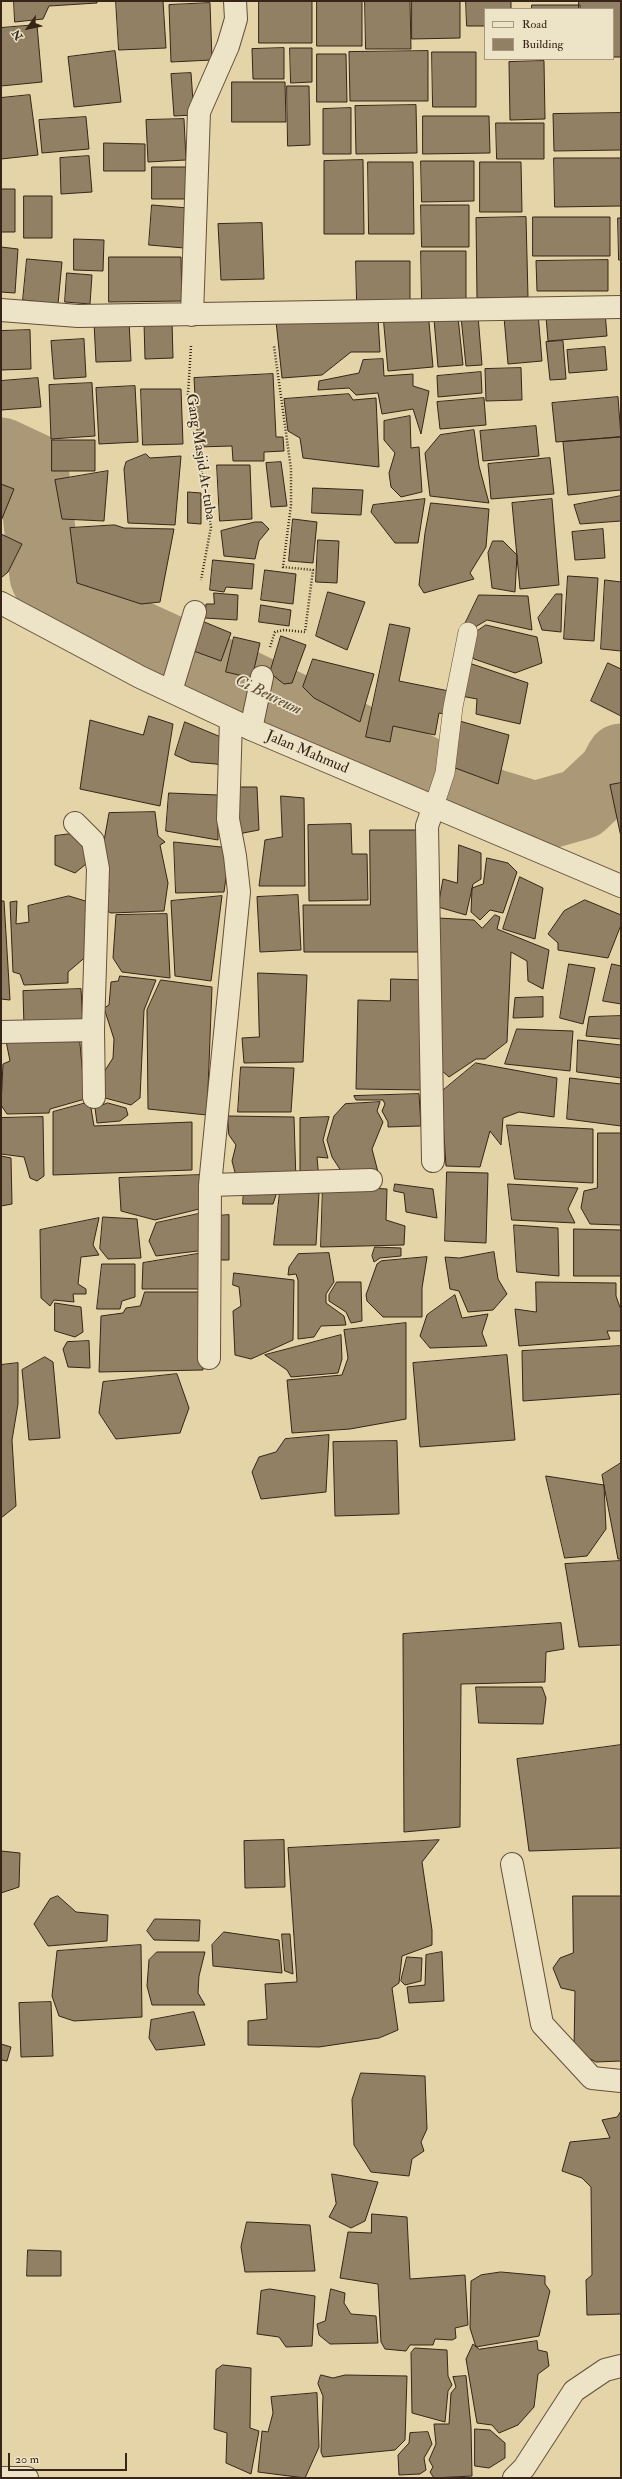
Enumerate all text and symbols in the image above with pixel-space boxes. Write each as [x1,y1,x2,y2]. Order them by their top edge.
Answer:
north arrow [8,8,48,48]
legend [484,8,614,60]
text: Road [522,17,547,32]
text: N [9,27,26,42]
text: Building [522,37,563,52]
street label: Gang Masjid At-tuba [181,393,219,521]
water label: Ci Beureum [232,672,304,720]
street label: Jalan Mahmud [263,728,351,778]
scale bar [10,2445,129,2471]
text: 20 m [15,2452,39,2467]

